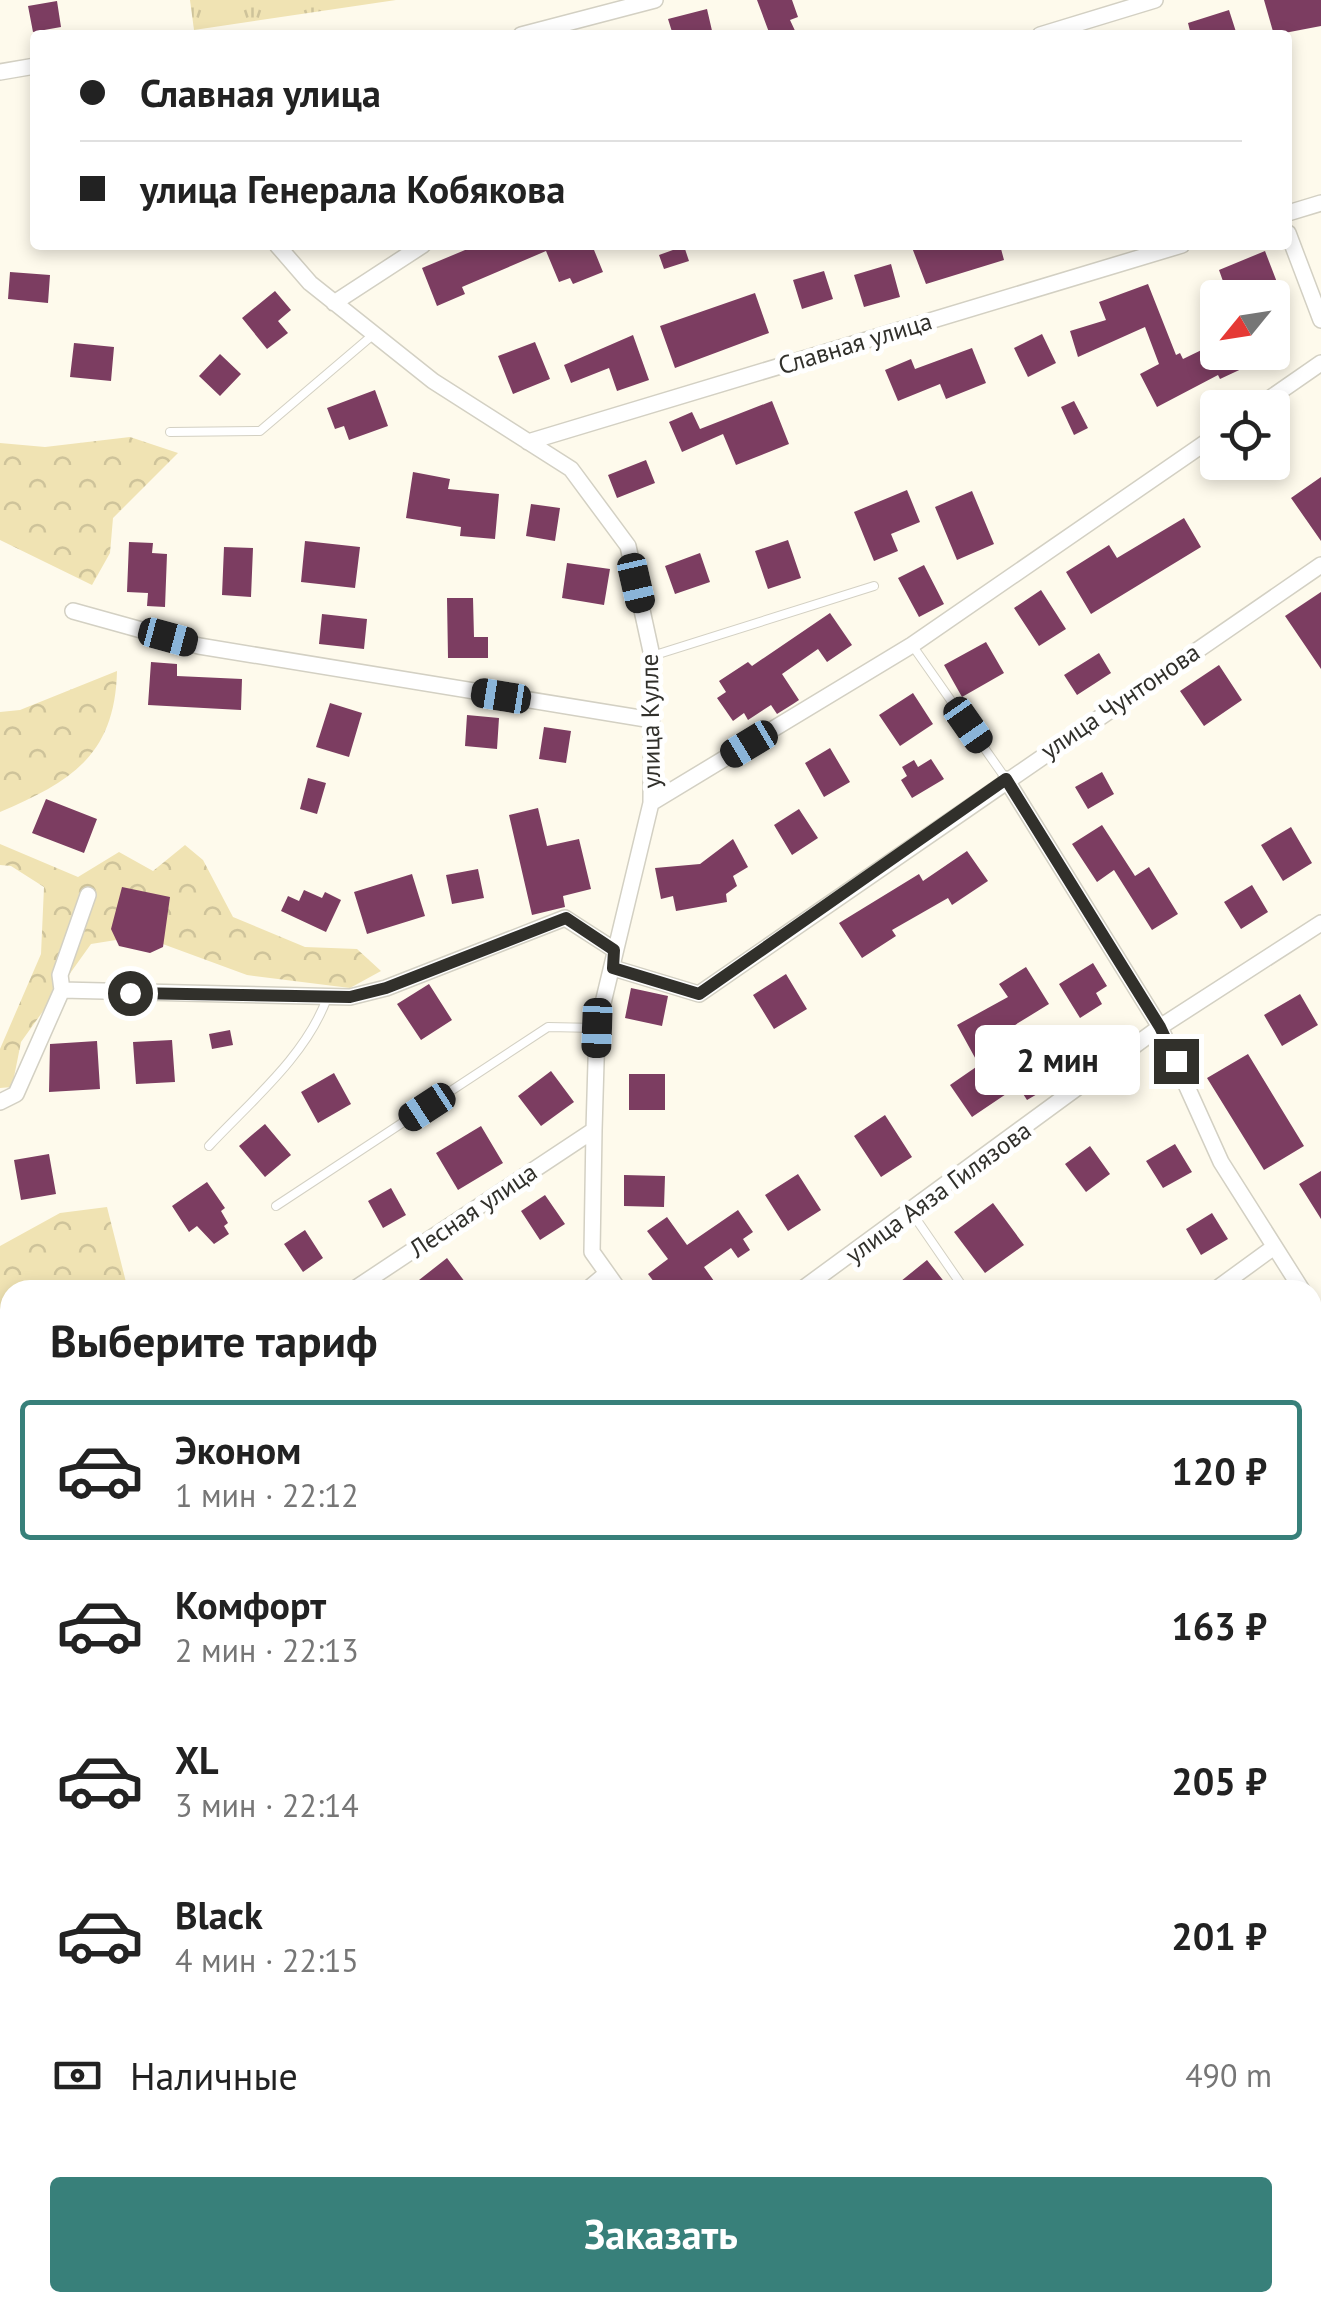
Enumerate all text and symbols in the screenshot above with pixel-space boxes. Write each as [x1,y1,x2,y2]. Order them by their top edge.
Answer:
text: Славная улица [140,68,381,117]
text: улица Генерала Кобякова [140,164,565,213]
north arrow [1200,280,1290,370]
map controls [1200,280,1290,480]
street label: Славная улица [774,304,936,382]
button: locate [1200,390,1290,480]
car [615,550,657,616]
car [135,615,201,659]
street label: улица Чунтонова [1034,636,1206,766]
street label: улица Кулле [633,653,667,789]
car [469,676,533,716]
car [939,692,997,758]
car [716,716,782,772]
route start [108,971,153,1016]
car [581,997,613,1059]
callout: 2 мин [976,1026,1141,1096]
text: 2 мин [1016,1039,1099,1081]
route end [1154,1039,1199,1084]
car [394,1078,460,1136]
street label: улица Аяза Гилязова [839,1114,1037,1270]
street label: Лесная улица [402,1156,543,1265]
text: Выберите тариф [50,1311,377,1369]
icon: car [55,1425,145,1515]
text: Эконом [175,1425,301,1474]
text: 120 ₽ [1171,1446,1267,1495]
text: 1 мин · 22:12 [175,1474,359,1516]
icon: car [55,1580,145,1670]
text: Комфорт [175,1580,326,1629]
text: 163 ₽ [1171,1601,1267,1650]
text: 2 мин · 22:13 [175,1629,359,1671]
icon: car [55,1735,145,1825]
text: XL [175,1735,219,1784]
text: 205 ₽ [1171,1756,1267,1805]
text: 3 мин · 22:14 [175,1784,359,1826]
icon: car [55,1890,145,1980]
text: Black [175,1890,263,1939]
text: 201 ₽ [1171,1911,1267,1960]
text: 4 мин · 22:15 [175,1939,359,1981]
icon: cash [50,2048,105,2103]
text: Наличные [130,2051,298,2100]
text: 490 m [1185,2054,1272,2096]
button: Заказать [50,2177,1272,2292]

